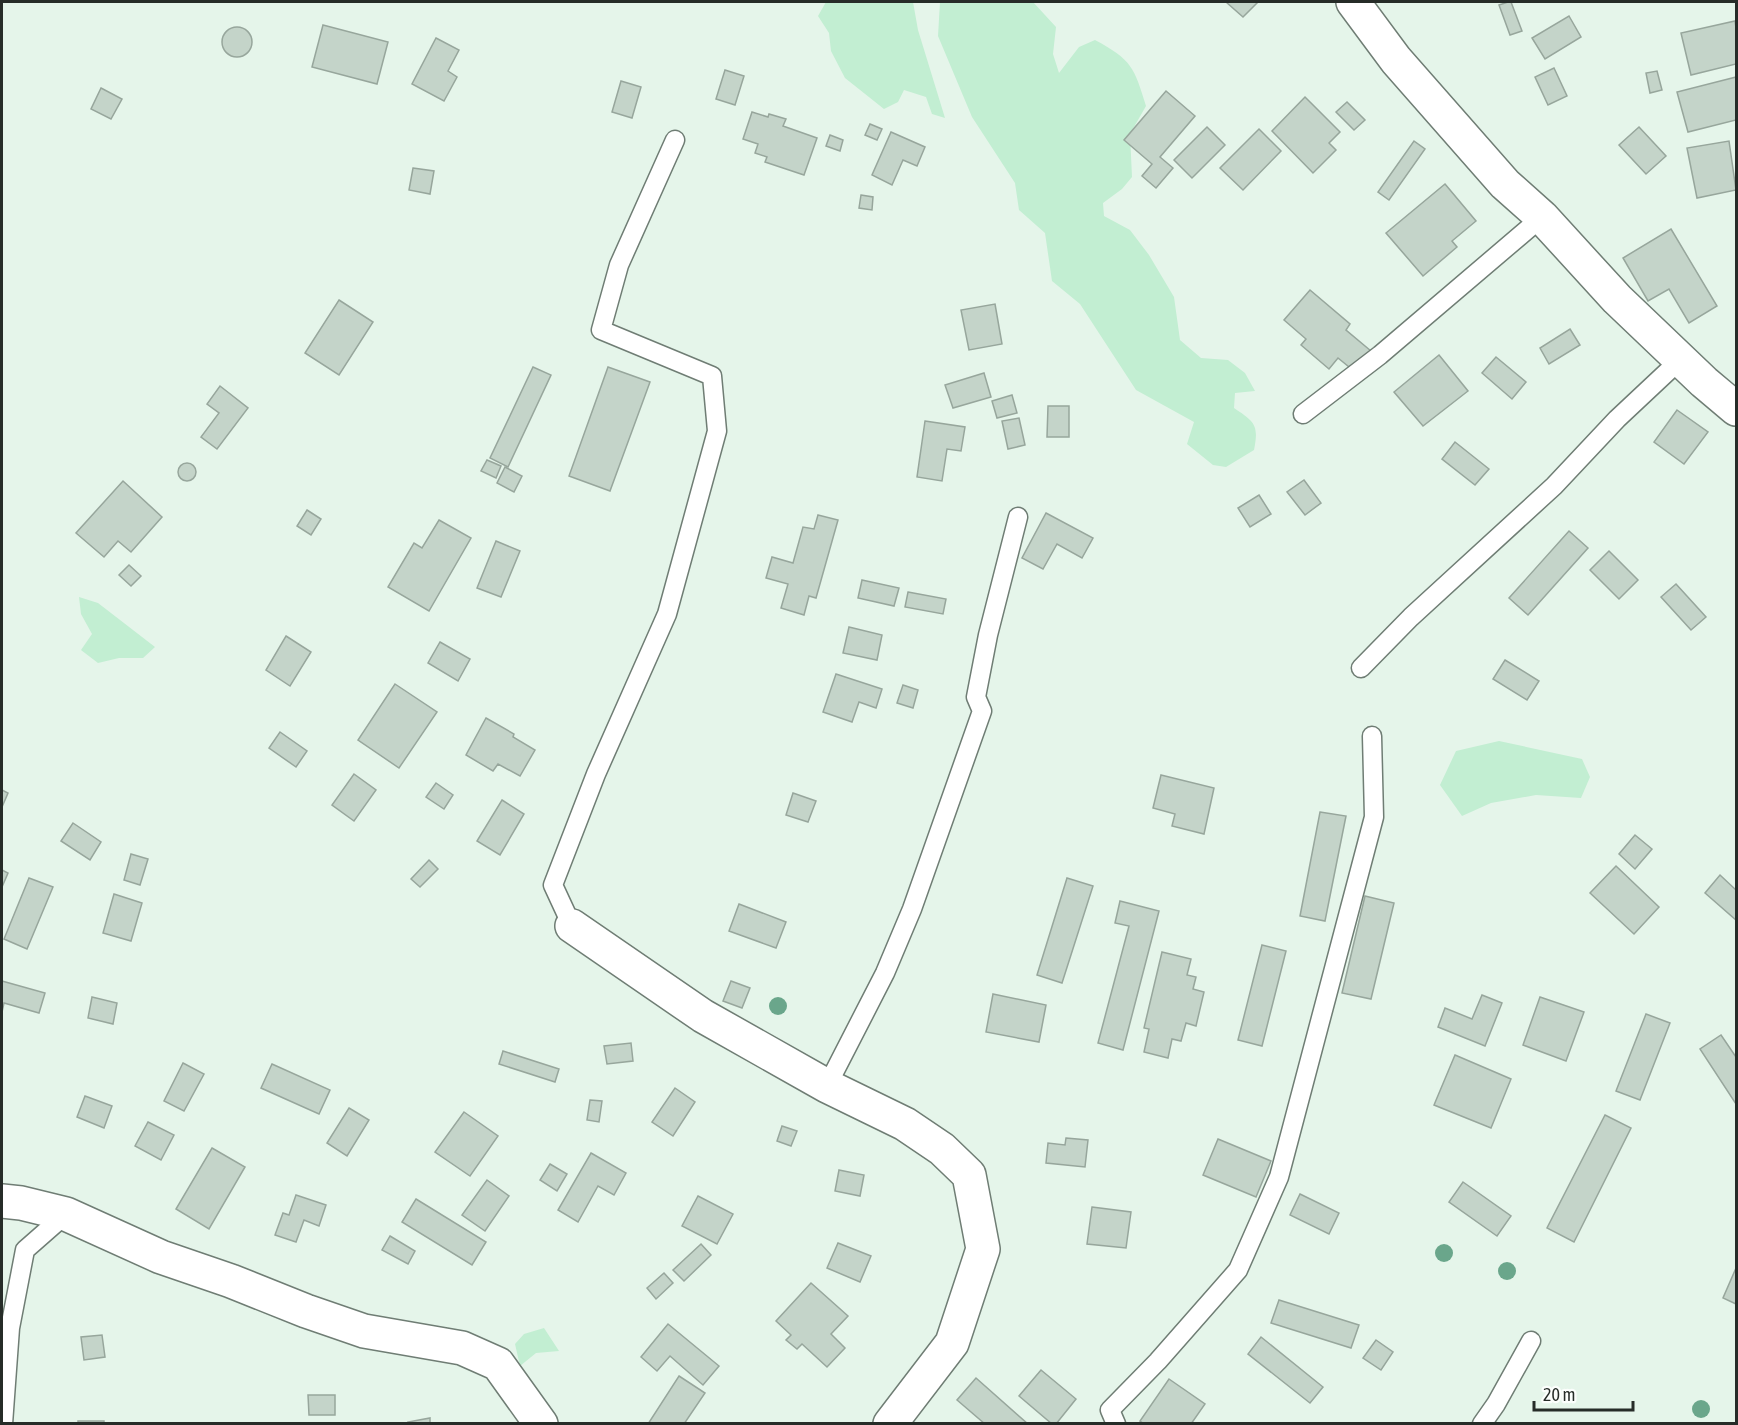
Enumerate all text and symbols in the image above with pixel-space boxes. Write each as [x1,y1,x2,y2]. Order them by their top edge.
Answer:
scale bar [1534,1374,1633,1412]
text: 20 m [1543,1384,1575,1405]

